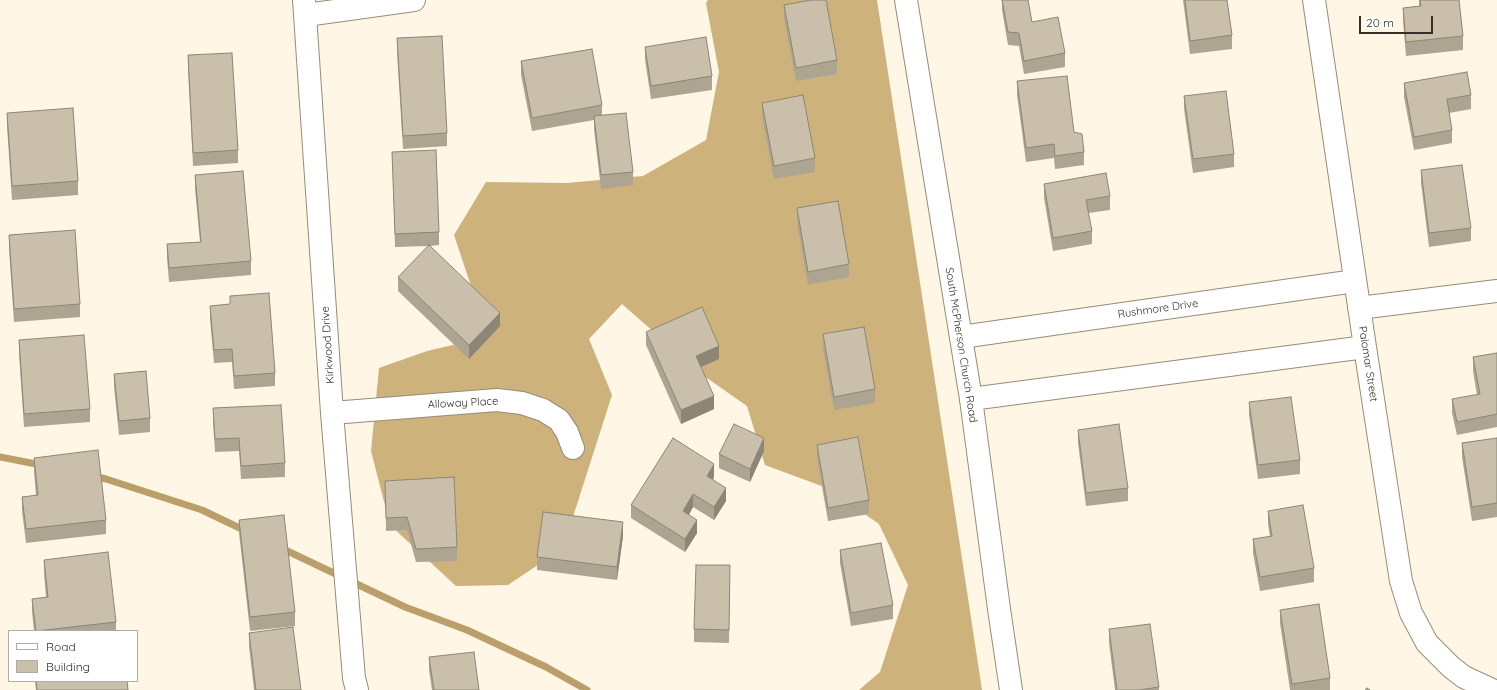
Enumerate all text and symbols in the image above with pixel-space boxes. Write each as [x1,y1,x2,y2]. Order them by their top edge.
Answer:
scale bar [1361,8,1435,34]
text: 20 m [1366,15,1394,30]
street label: South McPherson Church Road [942,266,980,424]
street label: Rushmore Drive [1117,297,1199,321]
street label: Kirkwood Drive [319,306,337,384]
street label: Palomar Street [1356,325,1380,403]
street label: Alloway Place [427,395,499,411]
legend [8,630,138,682]
text: Road [46,639,76,654]
text: Building [46,659,90,674]

